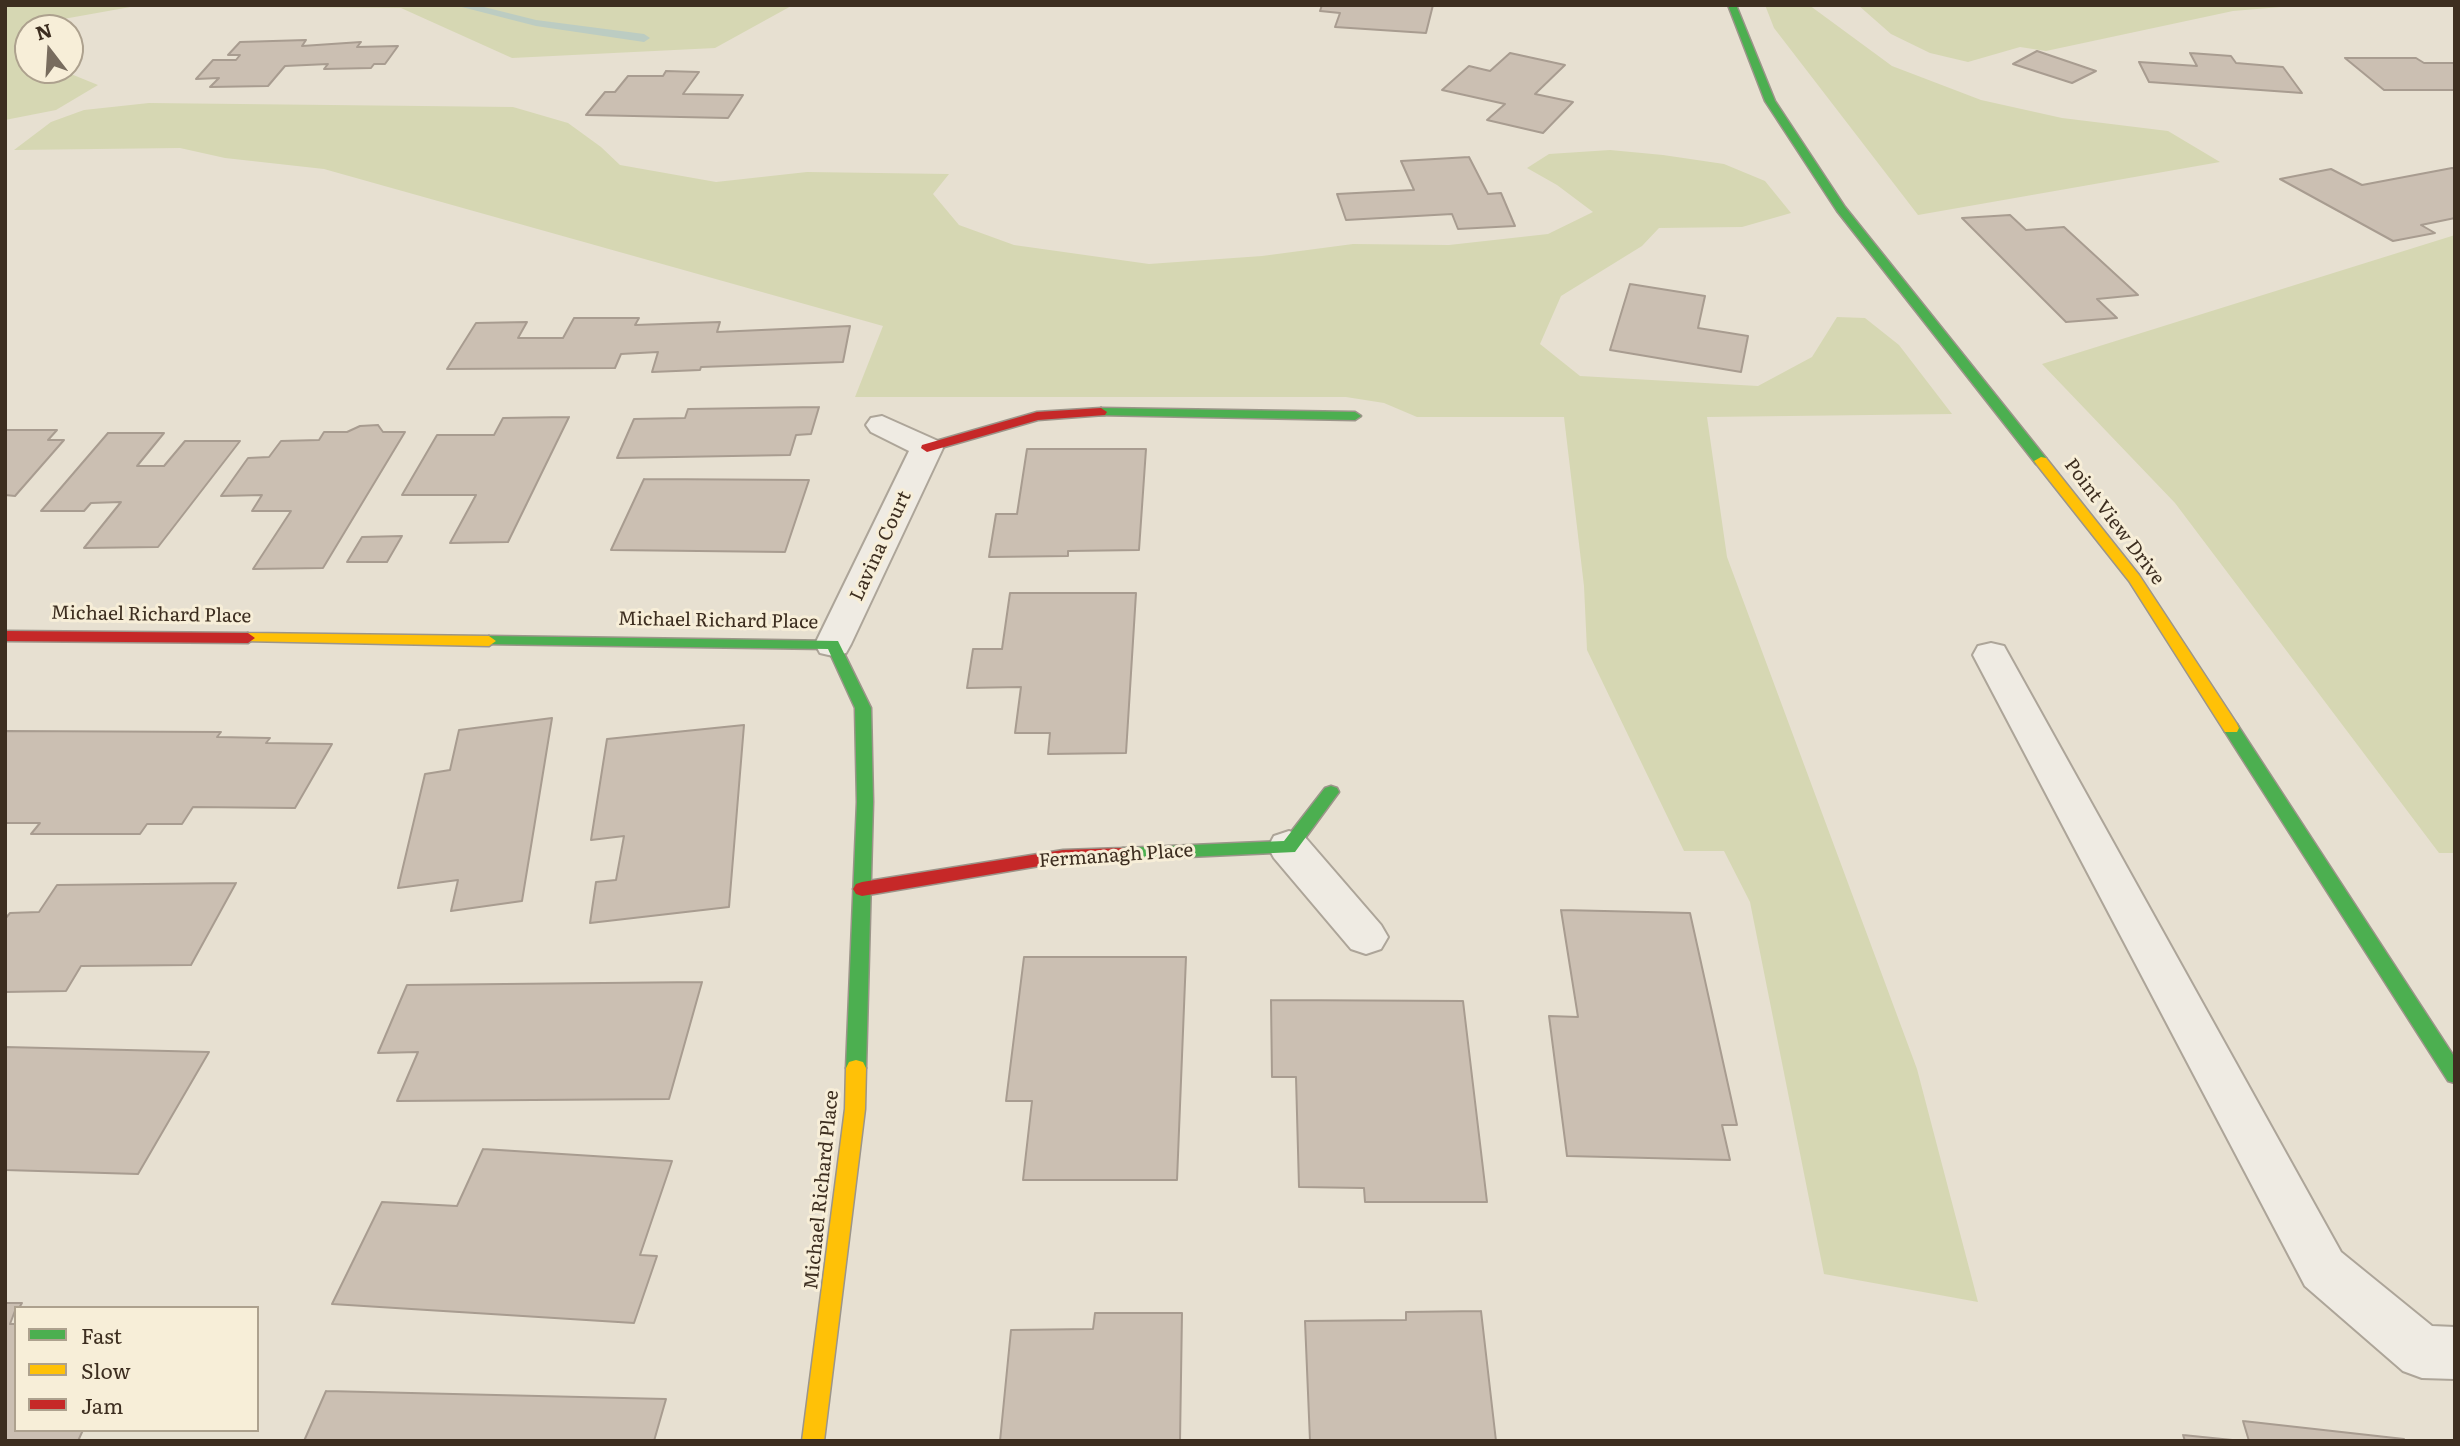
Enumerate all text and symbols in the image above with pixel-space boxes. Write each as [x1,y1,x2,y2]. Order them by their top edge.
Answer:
north arrow [14,14,84,84]
text: N [32,15,55,47]
street label: Point View Drive [2059,454,2169,590]
street label: Lavina Court [846,487,916,605]
street label: Michael Richard Place [51,602,251,628]
street label: Michael Richard Place [618,608,818,634]
street label: Fermanagh Place [1038,839,1194,873]
street label: Michael Richard Place [800,1089,844,1291]
legend [14,1306,259,1432]
text: Fast [81,1319,122,1350]
text: Slow [81,1354,131,1385]
text: Jam [81,1389,123,1420]

